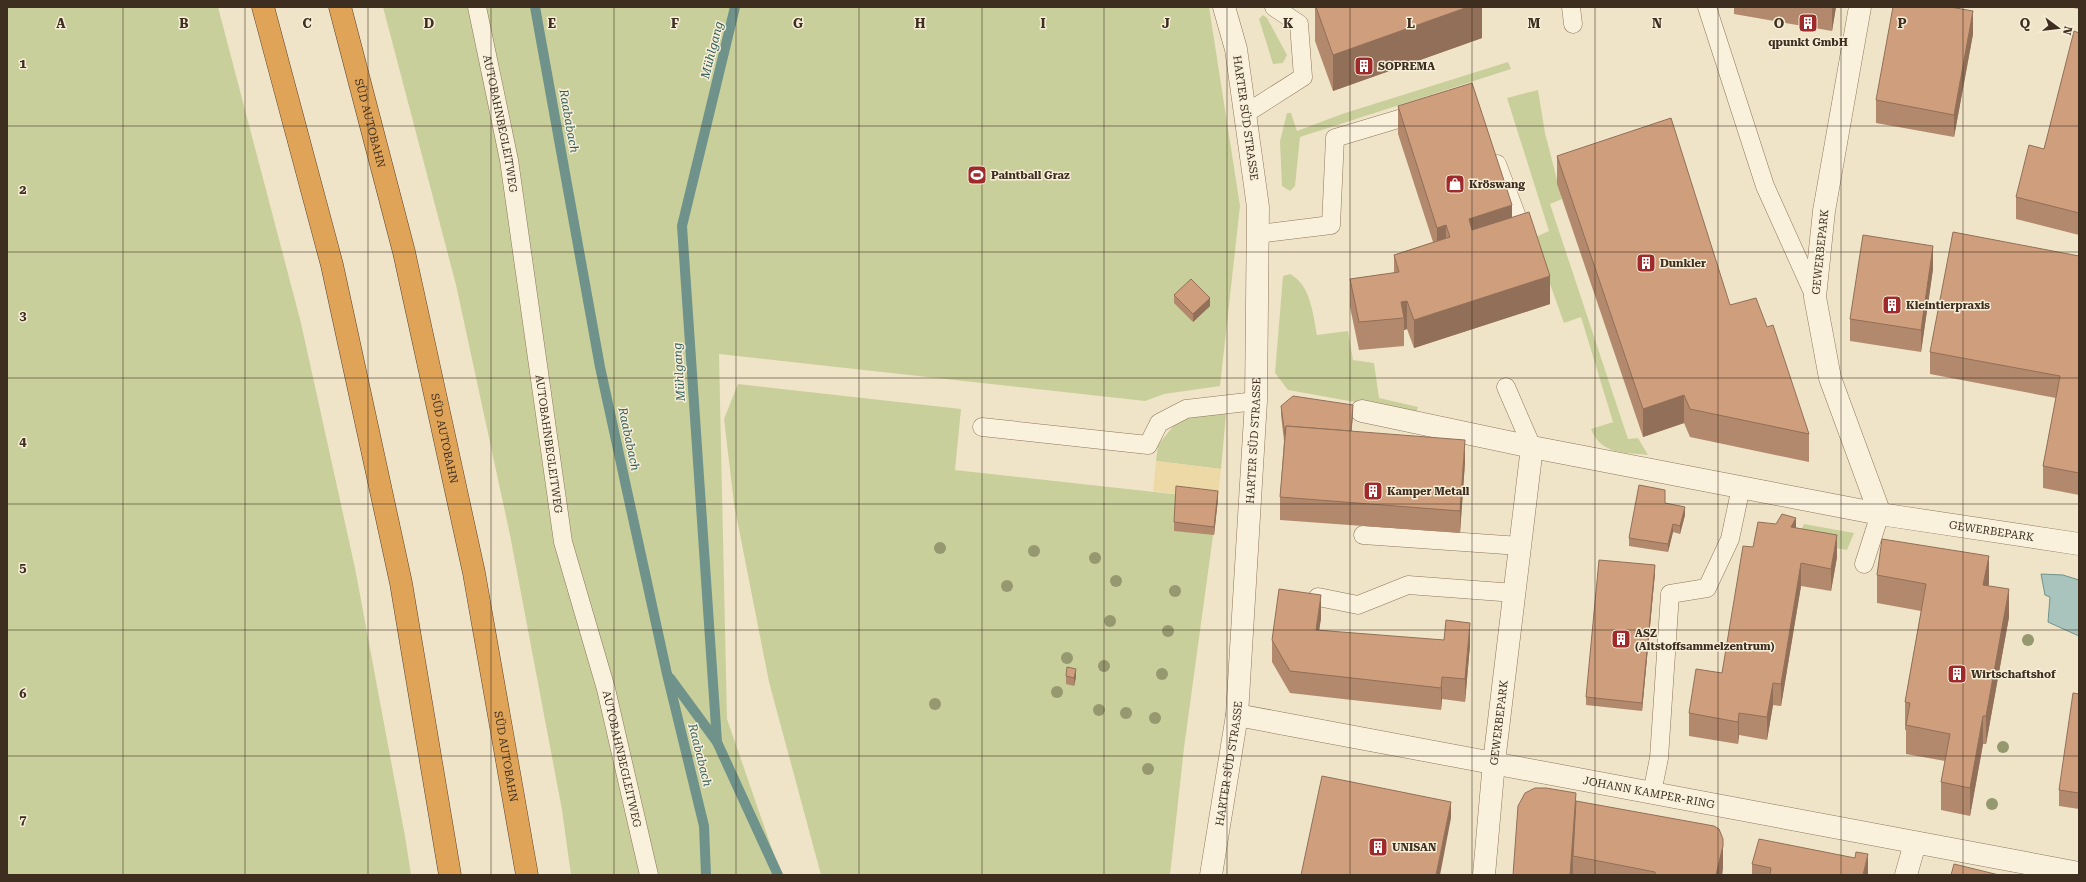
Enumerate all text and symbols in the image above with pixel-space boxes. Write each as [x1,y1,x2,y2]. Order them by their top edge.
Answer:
north arrow [2038,8,2078,48]
building icon: qpunkt GmbH [1797,12,1819,34]
text: A [56,16,66,31]
text: B [179,16,189,31]
text: C [302,16,312,31]
text: D [424,16,434,31]
text: E [548,16,556,31]
text: F [671,16,679,31]
text: G [793,16,803,31]
text: H [915,16,926,31]
text: I [1040,16,1046,31]
text: J [1162,16,1170,31]
text: K [1283,16,1294,31]
text: L [1407,16,1415,31]
text: M [1528,16,1541,31]
text: N [1652,16,1662,31]
text: O [1774,16,1785,31]
text: P [1898,16,1907,31]
text: Q [2020,16,2031,31]
water label: Mühlgang [698,20,726,81]
text: N [2060,25,2075,37]
place label: qpunkt GmbH [1768,36,1848,49]
street label: AUTOBAHNBEGLEITWEG [480,54,520,194]
street label: HARTER SÜD STRASSE [1230,54,1262,182]
building icon: SOPREMA [1353,55,1375,77]
text: 1 [19,56,27,71]
place label: SOPREMA [1378,60,1435,73]
street label: SÜD AUTOBAHN [352,77,388,170]
water label: Raababach [556,87,581,154]
sports icon: Paintball Graz [966,164,988,186]
place label: Paintball Graz [991,169,1070,182]
shop icon: Kröswang [1444,173,1466,195]
place label: Kröswang [1469,178,1525,191]
text: 2 [19,182,27,197]
street label: GEWERBEPARK [1810,209,1831,295]
building icon: Dunkler [1635,252,1657,274]
place label: Dunkler [1660,257,1706,270]
building icon: Kleintierpraxis [1881,294,1903,316]
place label: Kleintierpraxis [1906,299,1990,312]
text: 3 [19,308,27,323]
water label: Mühlgang [670,342,688,403]
street label: AUTOBAHNBEGLEITWEG [532,374,565,515]
street label: HARTER SÜD STRASSE [1244,377,1263,504]
street label: SÜD AUTOBAHN [428,392,460,485]
water label: Raababach [615,405,643,472]
text: 4 [19,434,27,449]
building icon: Kamper Metall [1362,480,1384,502]
place label: Kamper Metall [1387,485,1470,498]
street label: GEWERBEPARK [1948,518,2035,544]
text: 5 [19,560,27,575]
place label: ASZ (Altstoffsammelzentrum) [1635,627,1774,653]
building icon: ASZ (Altstoffsammelzentrum) [1610,628,1632,650]
building icon: Wirtschaftshof [1946,663,1968,685]
place label: Wirtschaftshof [1971,668,2056,681]
street label: GEWERBEPARK [1488,679,1511,766]
text: 6 [19,686,27,701]
street label: AUTOBAHNBEGLEITWEG [600,689,644,829]
street label: HARTER SÜD STRASSE [1213,701,1245,827]
street label: SÜD AUTOBAHN [491,710,520,803]
water label: Raababach [685,721,715,788]
street label: JOHANN KAMPER-RING [1582,774,1716,812]
text: 7 [19,812,27,827]
building icon: UNISAN [1367,836,1389,858]
place label: UNISAN [1392,841,1437,854]

